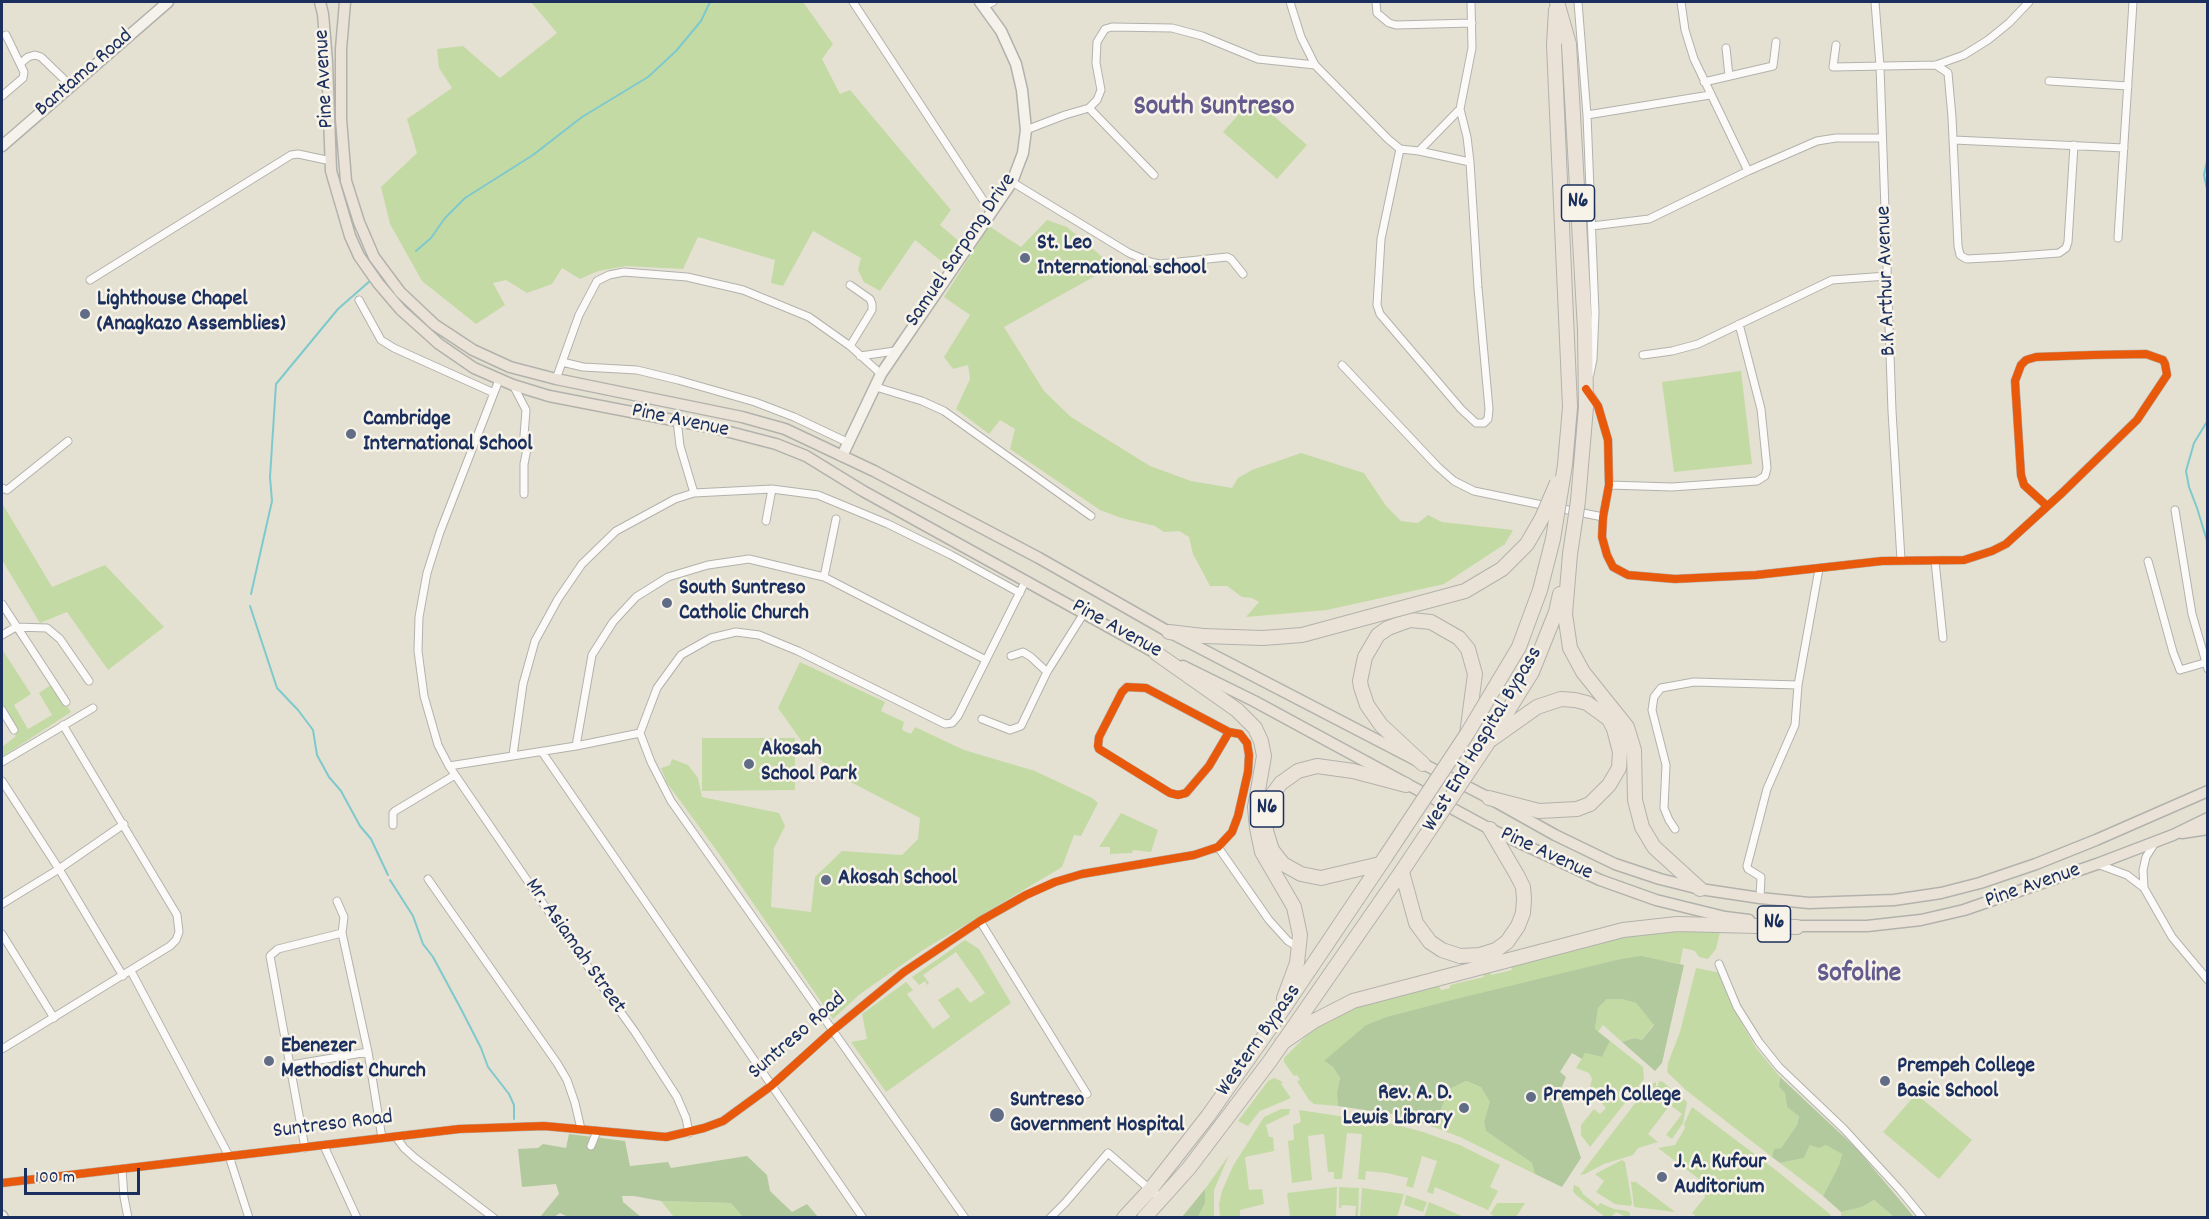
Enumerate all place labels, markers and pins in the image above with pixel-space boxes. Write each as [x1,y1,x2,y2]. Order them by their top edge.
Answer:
place label: St. Leo International school [1037,232,1206,284]
marker: St. Leo International school [1018,251,1032,265]
place label: Lighthouse Chapel (Anagkazo Assemblies) [97,288,286,340]
marker: Lighthouse Chapel (Anagkazo Assemblies) [78,307,92,321]
place label: Cambridge International School [363,408,533,460]
marker: Cambridge International School [344,427,358,441]
place label: South Suntreso Catholic Church [679,577,809,628]
marker: South Suntreso Catholic Church [660,596,674,610]
place label: Akosah School Park [761,738,857,790]
marker: Akosah School Park [742,757,756,771]
place label: Akosah School [838,867,957,893]
marker: Akosah School [819,873,833,887]
place label: Ebenezer Methodist Church [281,1035,426,1086]
marker: Ebenezer Methodist Church [262,1054,276,1068]
place label: Prempeh College Basic School [1897,1055,2035,1106]
marker: Prempeh College Basic School [1878,1074,1892,1088]
place label: Rev. A. D. Lewis Library [1343,1082,1452,1134]
place label: Prempeh College [1543,1084,1681,1110]
place label: Suntreso Government Hospital [1010,1089,1184,1140]
marker: Prempeh College [1524,1090,1538,1104]
marker: Rev. A. D. Lewis Library [1457,1101,1471,1115]
marker: Suntreso Government Hospital [988,1106,1006,1124]
place label: J. A. Kufour Auditorium [1674,1151,1766,1202]
marker: J. A. Kufour Auditorium [1655,1170,1669,1184]

